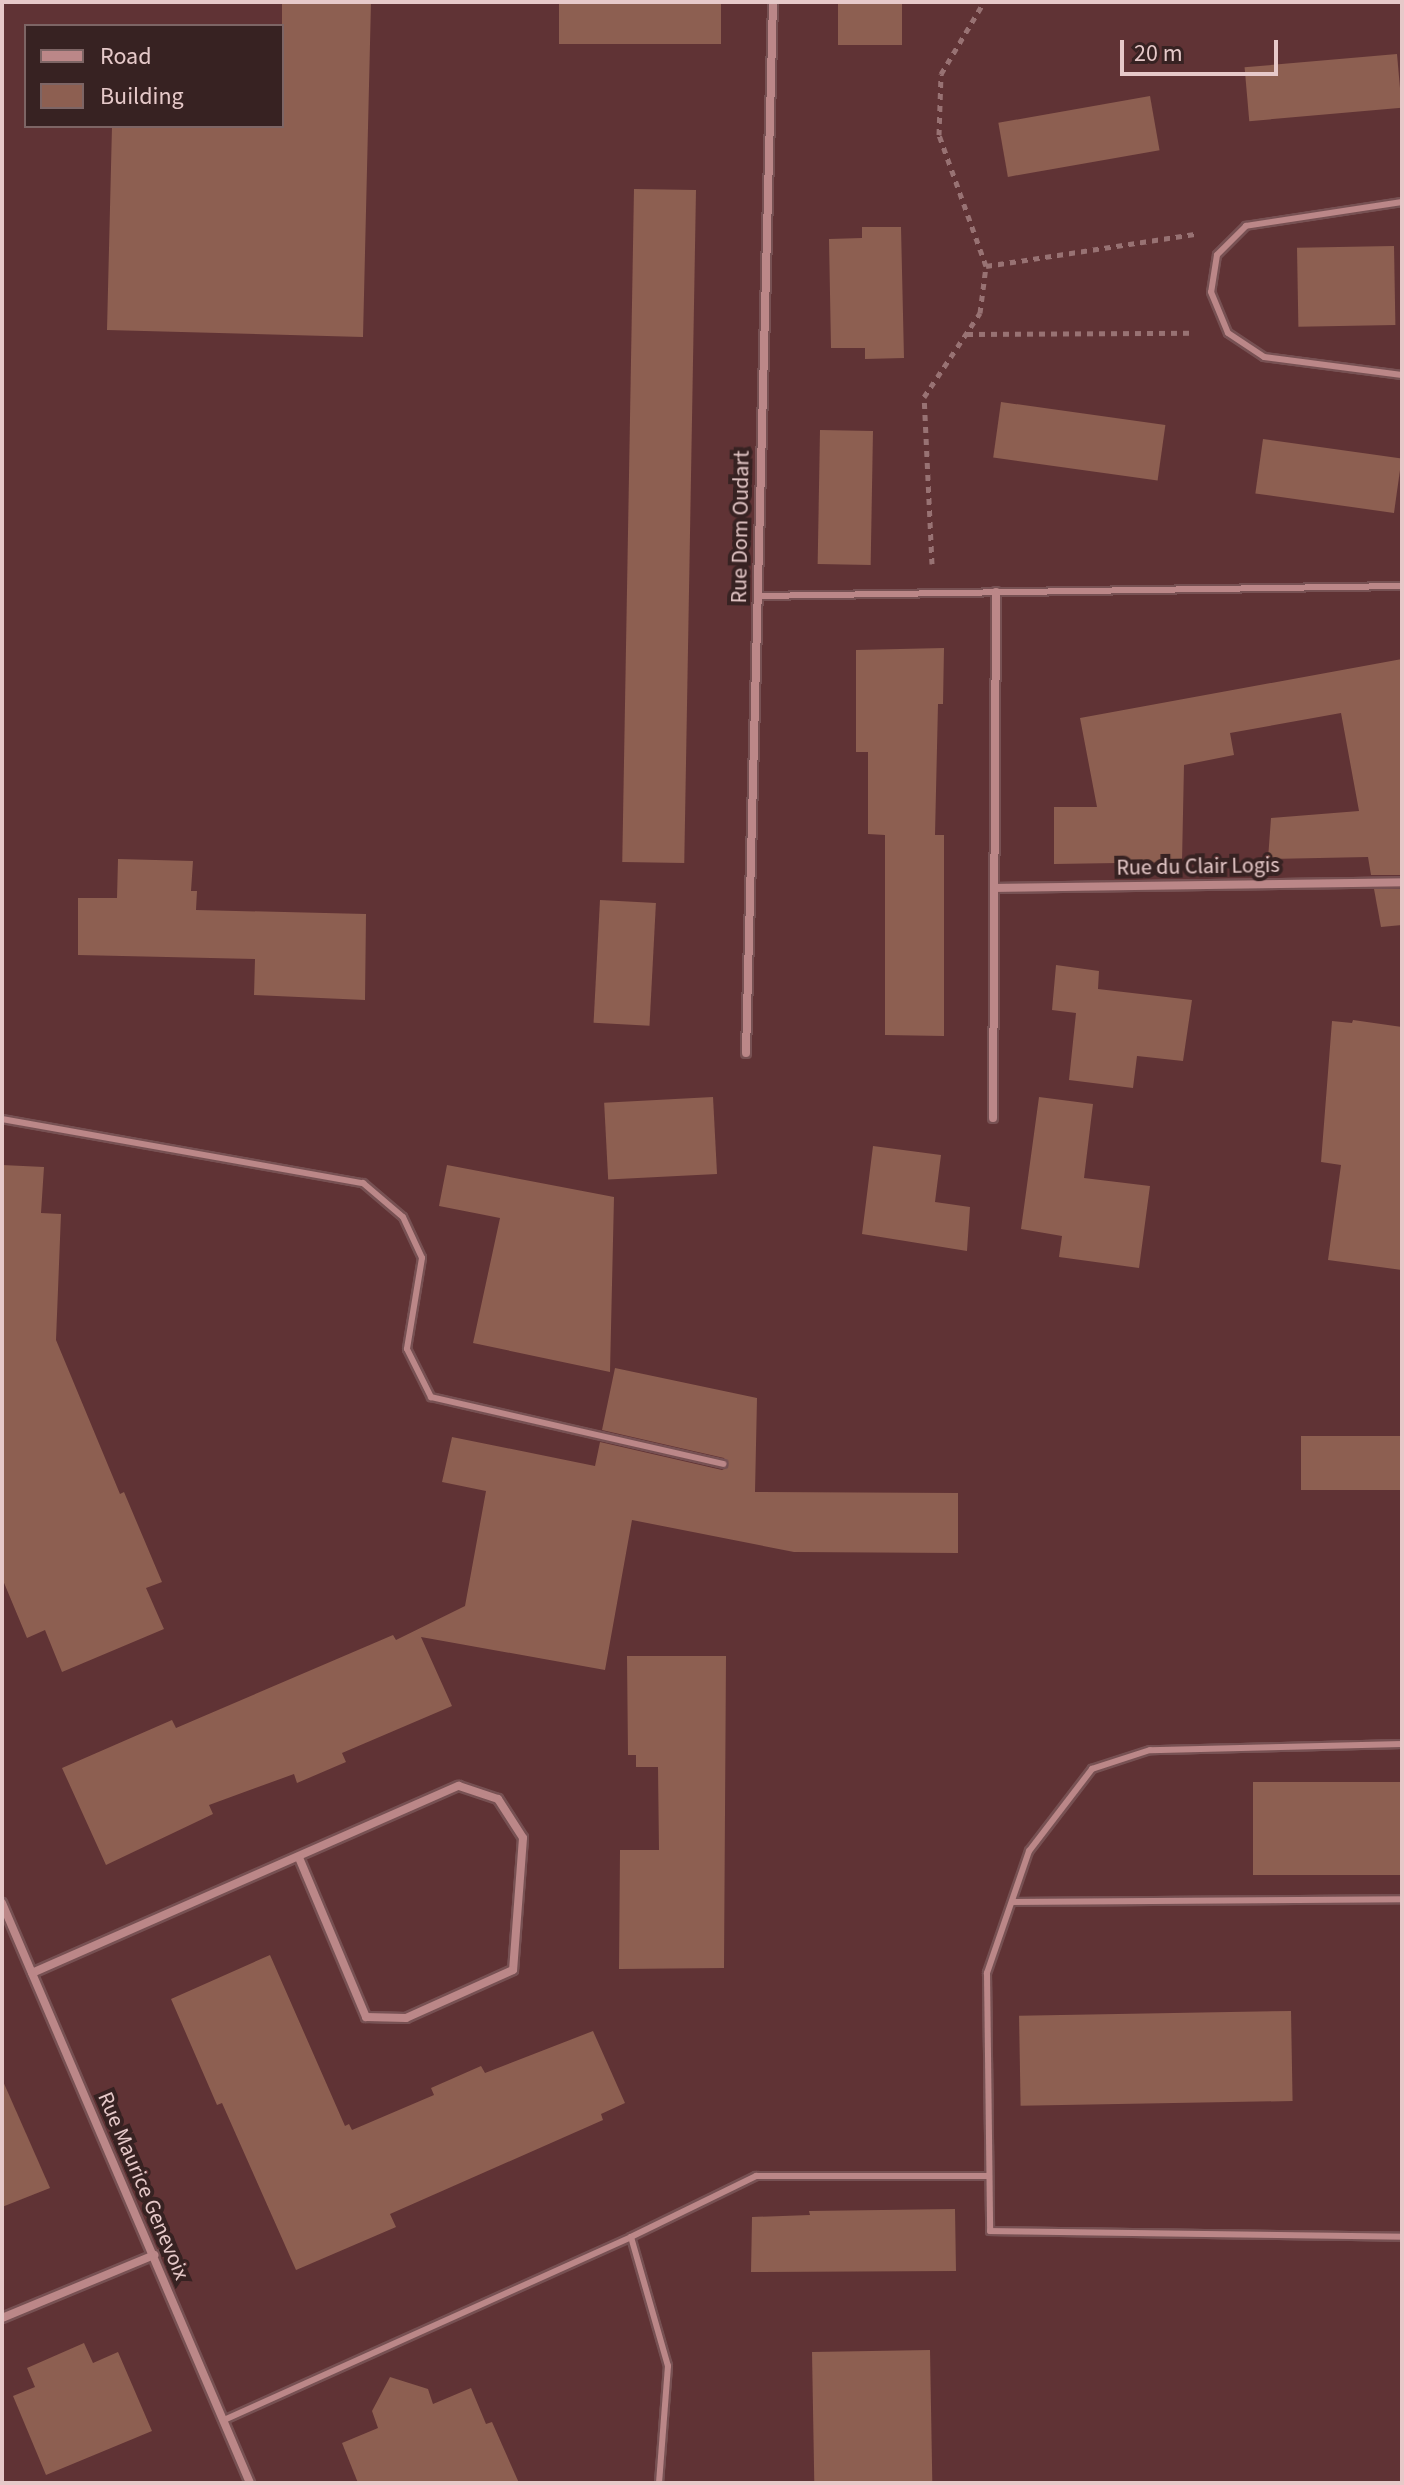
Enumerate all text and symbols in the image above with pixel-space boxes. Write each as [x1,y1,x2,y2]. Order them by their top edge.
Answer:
legend [24,24,284,128]
scale bar [1124,24,1282,74]
text: 20 m [1134,36,1183,71]
text: Road [100,39,152,74]
text: Building [100,79,184,114]
street label: Rue Dom Oudart [726,450,756,604]
street label: Rue du Clair Logis [1116,852,1280,882]
street label: Rue Maurice Genevoix [91,2088,195,2284]

